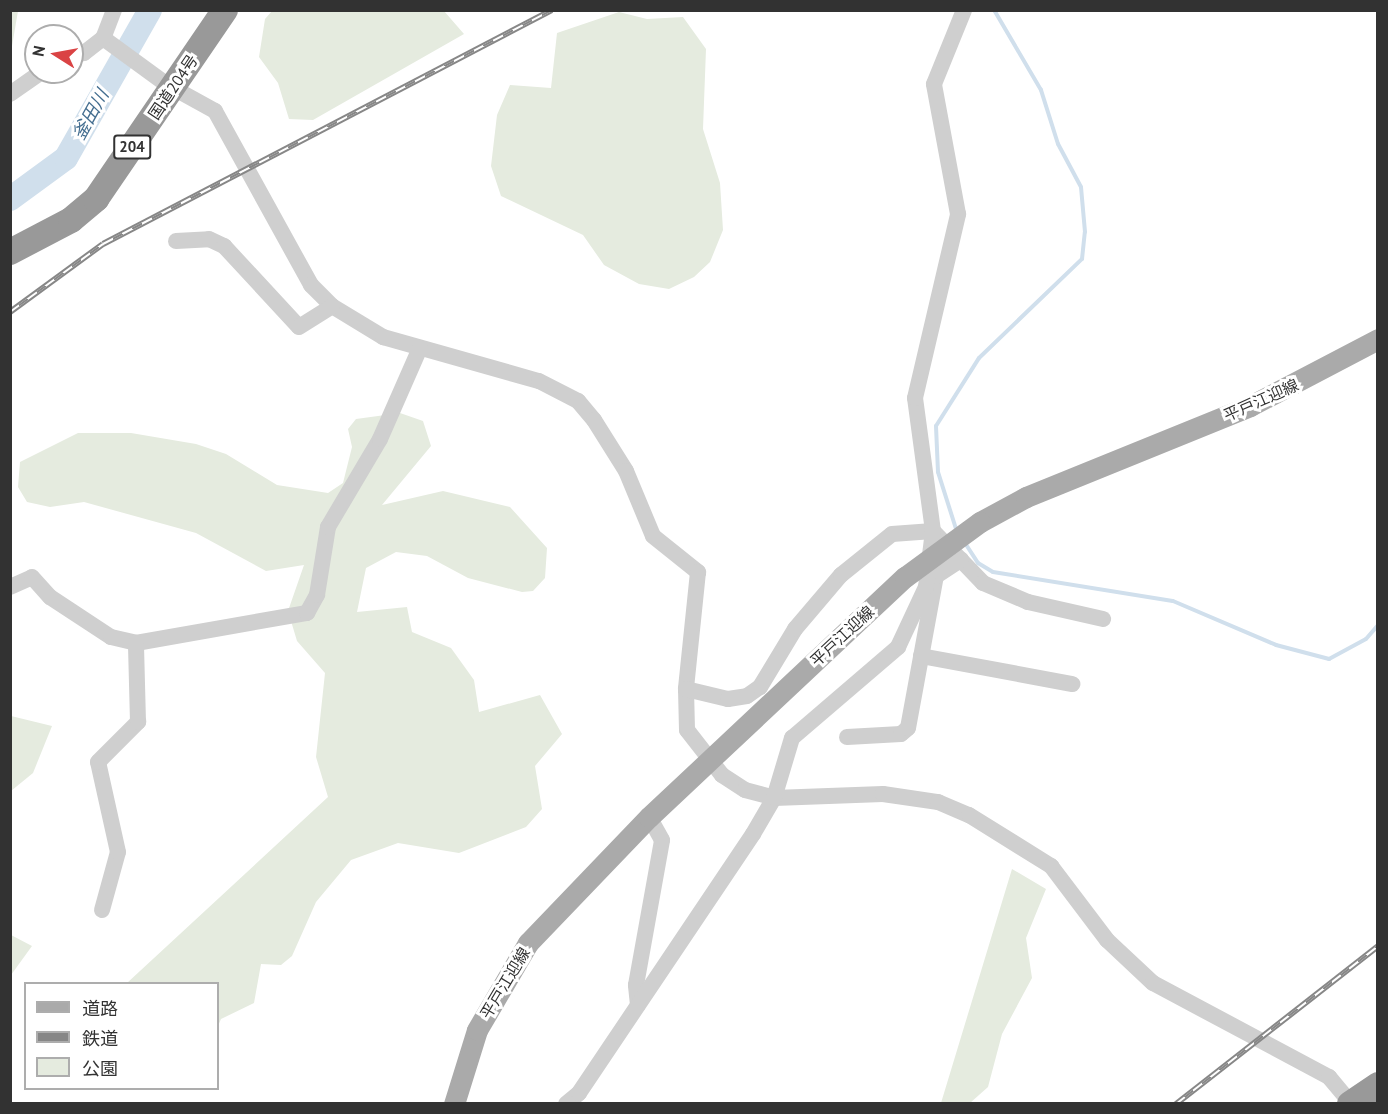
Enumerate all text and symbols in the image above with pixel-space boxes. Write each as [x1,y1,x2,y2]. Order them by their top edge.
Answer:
north arrow [24,24,84,84]
text: N [27,44,49,58]
street label: 国道204号 [144,51,202,123]
water label: 釜田川 [68,86,114,144]
road number: 204 [112,135,152,159]
street label: 平戸江迎線 [1221,375,1301,425]
street label: 平戸江迎線 [806,602,878,670]
street label: 平戸江迎線 [476,944,534,1022]
legend [24,982,219,1090]
text: 道路 [82,997,118,1020]
text: 鉄道 [82,1027,118,1050]
text: 公園 [82,1057,118,1080]

